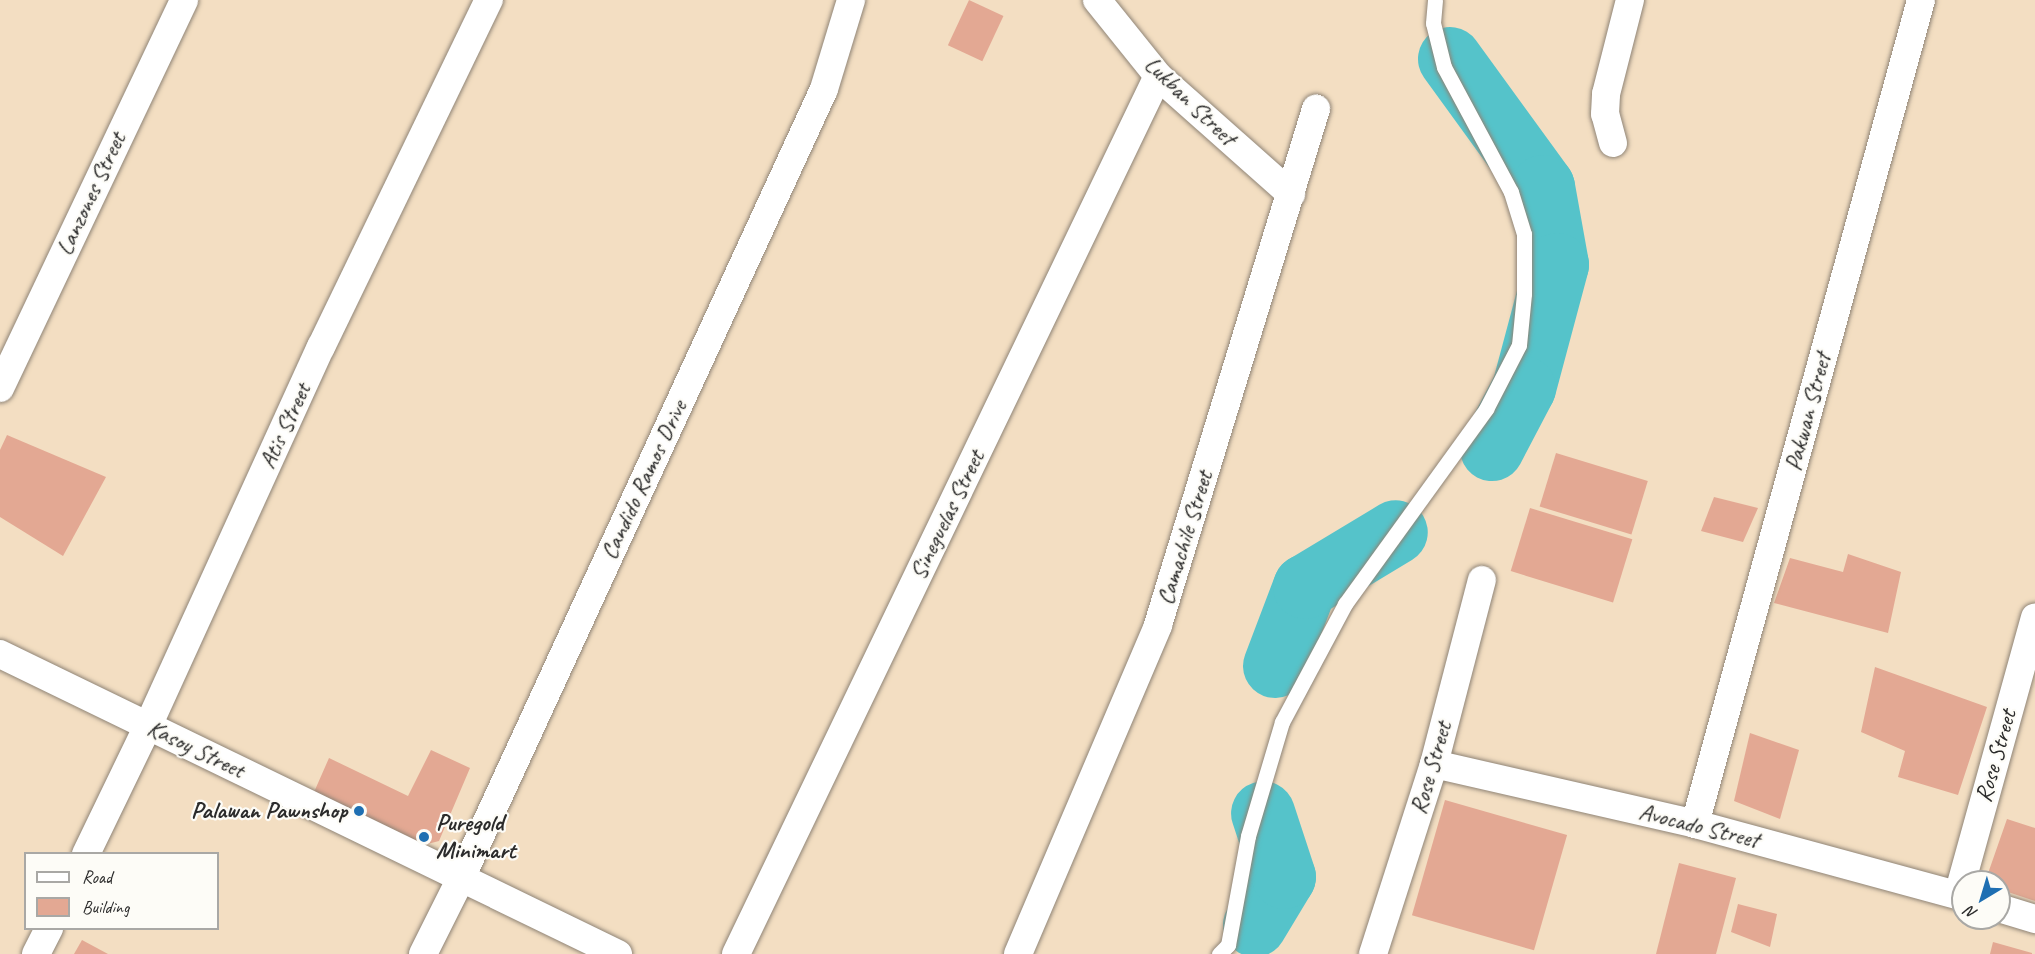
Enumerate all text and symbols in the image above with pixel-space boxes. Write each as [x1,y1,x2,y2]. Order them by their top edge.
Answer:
street label: Lukban Street [1138,50,1242,152]
street label: Lanzones Street [50,128,132,260]
street label: Pakwan Street [1779,350,1837,474]
street label: Atis Street [253,379,317,473]
street label: Candido Ramos Drive [595,396,693,564]
street label: Sineguelas Street [903,446,991,584]
street label: Camachile Street [1151,468,1219,608]
street label: Rose Street [1969,706,2023,806]
street label: Kasoy Street [143,713,249,785]
street label: Rose Street [1404,718,1458,818]
place label: Palawan Pawnshop [191,797,347,825]
street label: Avocado Street [1636,797,1762,855]
marker: Palawan Pawnshop [352,804,366,818]
place label: Puregold Minimart [436,809,515,865]
marker: Puregold Minimart [417,830,431,844]
legend [24,852,219,930]
text: Road [82,866,112,888]
north arrow [1951,870,2011,930]
text: Building [82,896,129,918]
text: N [1961,902,1981,924]

